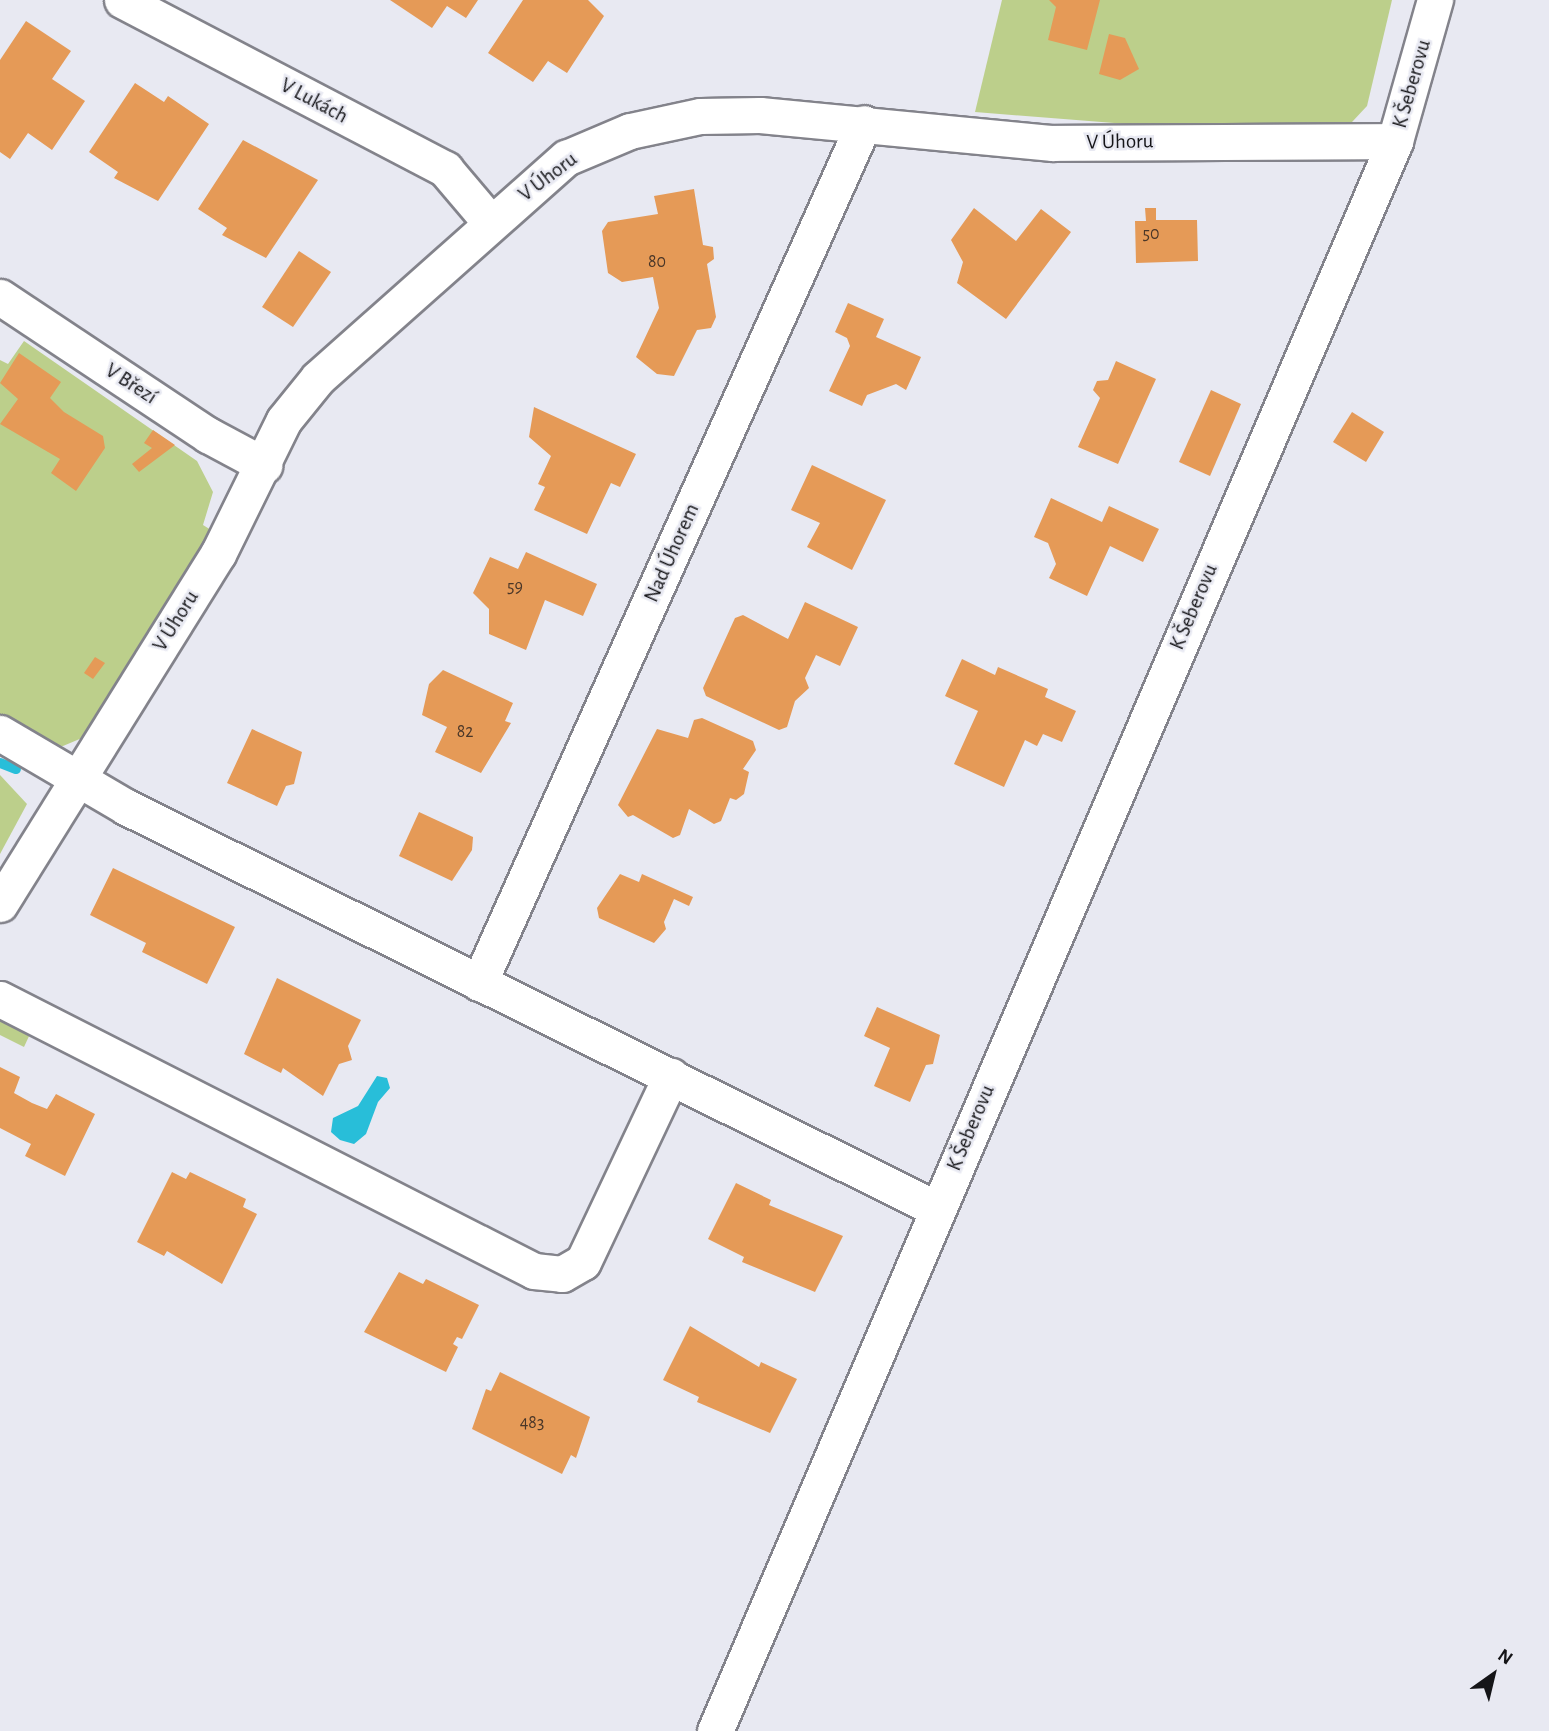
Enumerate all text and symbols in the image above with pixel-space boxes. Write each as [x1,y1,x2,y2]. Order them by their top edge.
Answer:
street label: K Šeberovu [1387,37,1437,131]
street label: V Lukách [276,73,352,129]
street label: V Úhoru [1086,129,1154,155]
street label: V Úhoru [514,147,582,207]
house number: 50 [1142,223,1160,245]
house number: 80 [648,251,666,273]
street label: V Březí [100,358,162,410]
street label: Nad Úhorem [639,500,705,606]
street label: K Šeberovu [1165,560,1223,654]
house number: 59 [507,576,523,598]
street label: V Úhoru [148,586,204,656]
house number: 82 [457,721,473,743]
street label: K Šeberovu [942,1081,1000,1175]
house number: 483 [520,1412,544,1434]
north arrow [1458,1640,1528,1710]
text: N [1494,1646,1516,1669]

